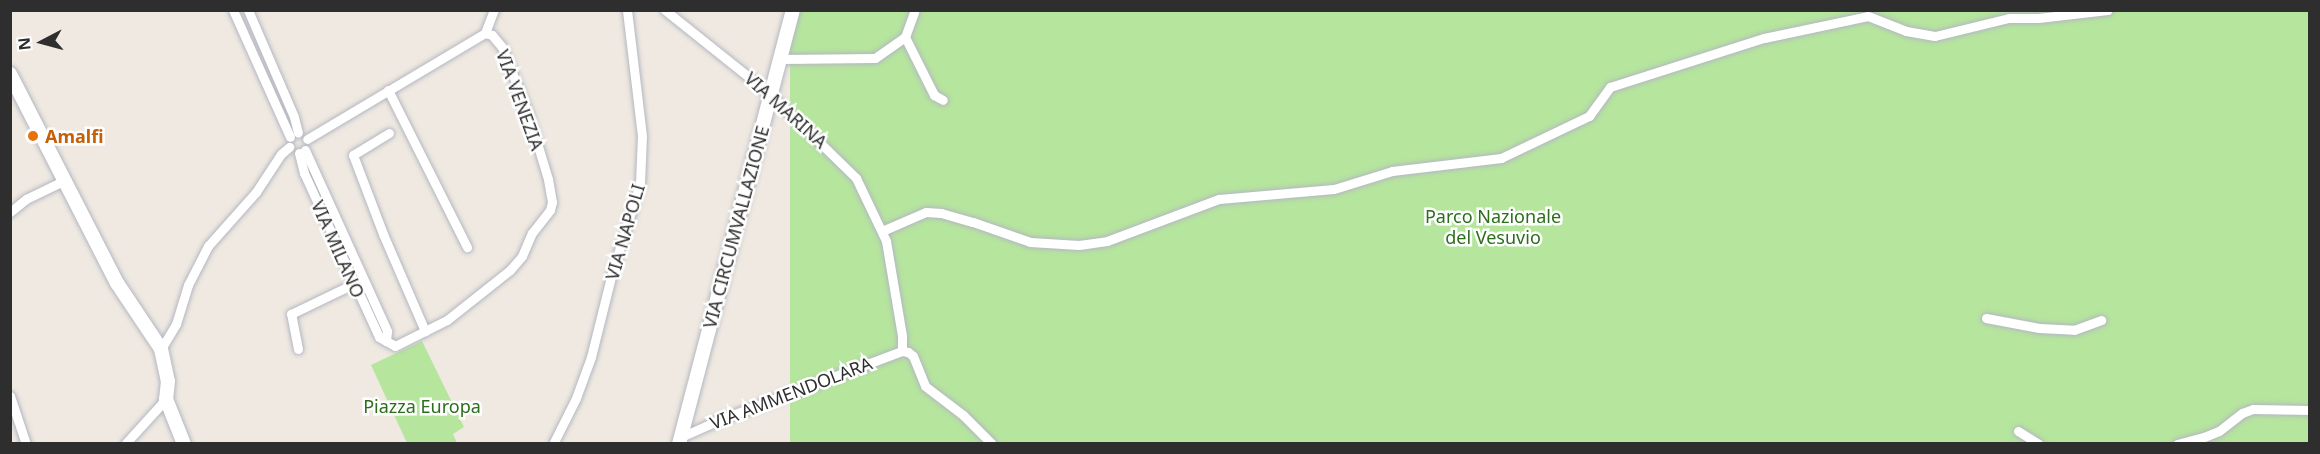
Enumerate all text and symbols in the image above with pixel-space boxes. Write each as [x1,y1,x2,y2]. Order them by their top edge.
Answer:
north arrow [12,12,72,72]
text: N [12,36,36,52]
street label: VIA VENEZIA [492,47,548,153]
street label: VIA MARINA [740,67,832,153]
street label: VIA CIRCUMVALLAZIONE [699,123,773,331]
place label: Amalfi [45,125,103,147]
marker: Amalfi [26,129,40,143]
street label: VIA NAPOLI [601,182,649,282]
street label: VIA MILANO [307,197,369,301]
park label: Parco Nazionale del Vesuvio [1425,206,1561,248]
street label: VIA AMMENDOLARA [707,352,875,434]
park label: Piazza Europa [363,395,481,417]

